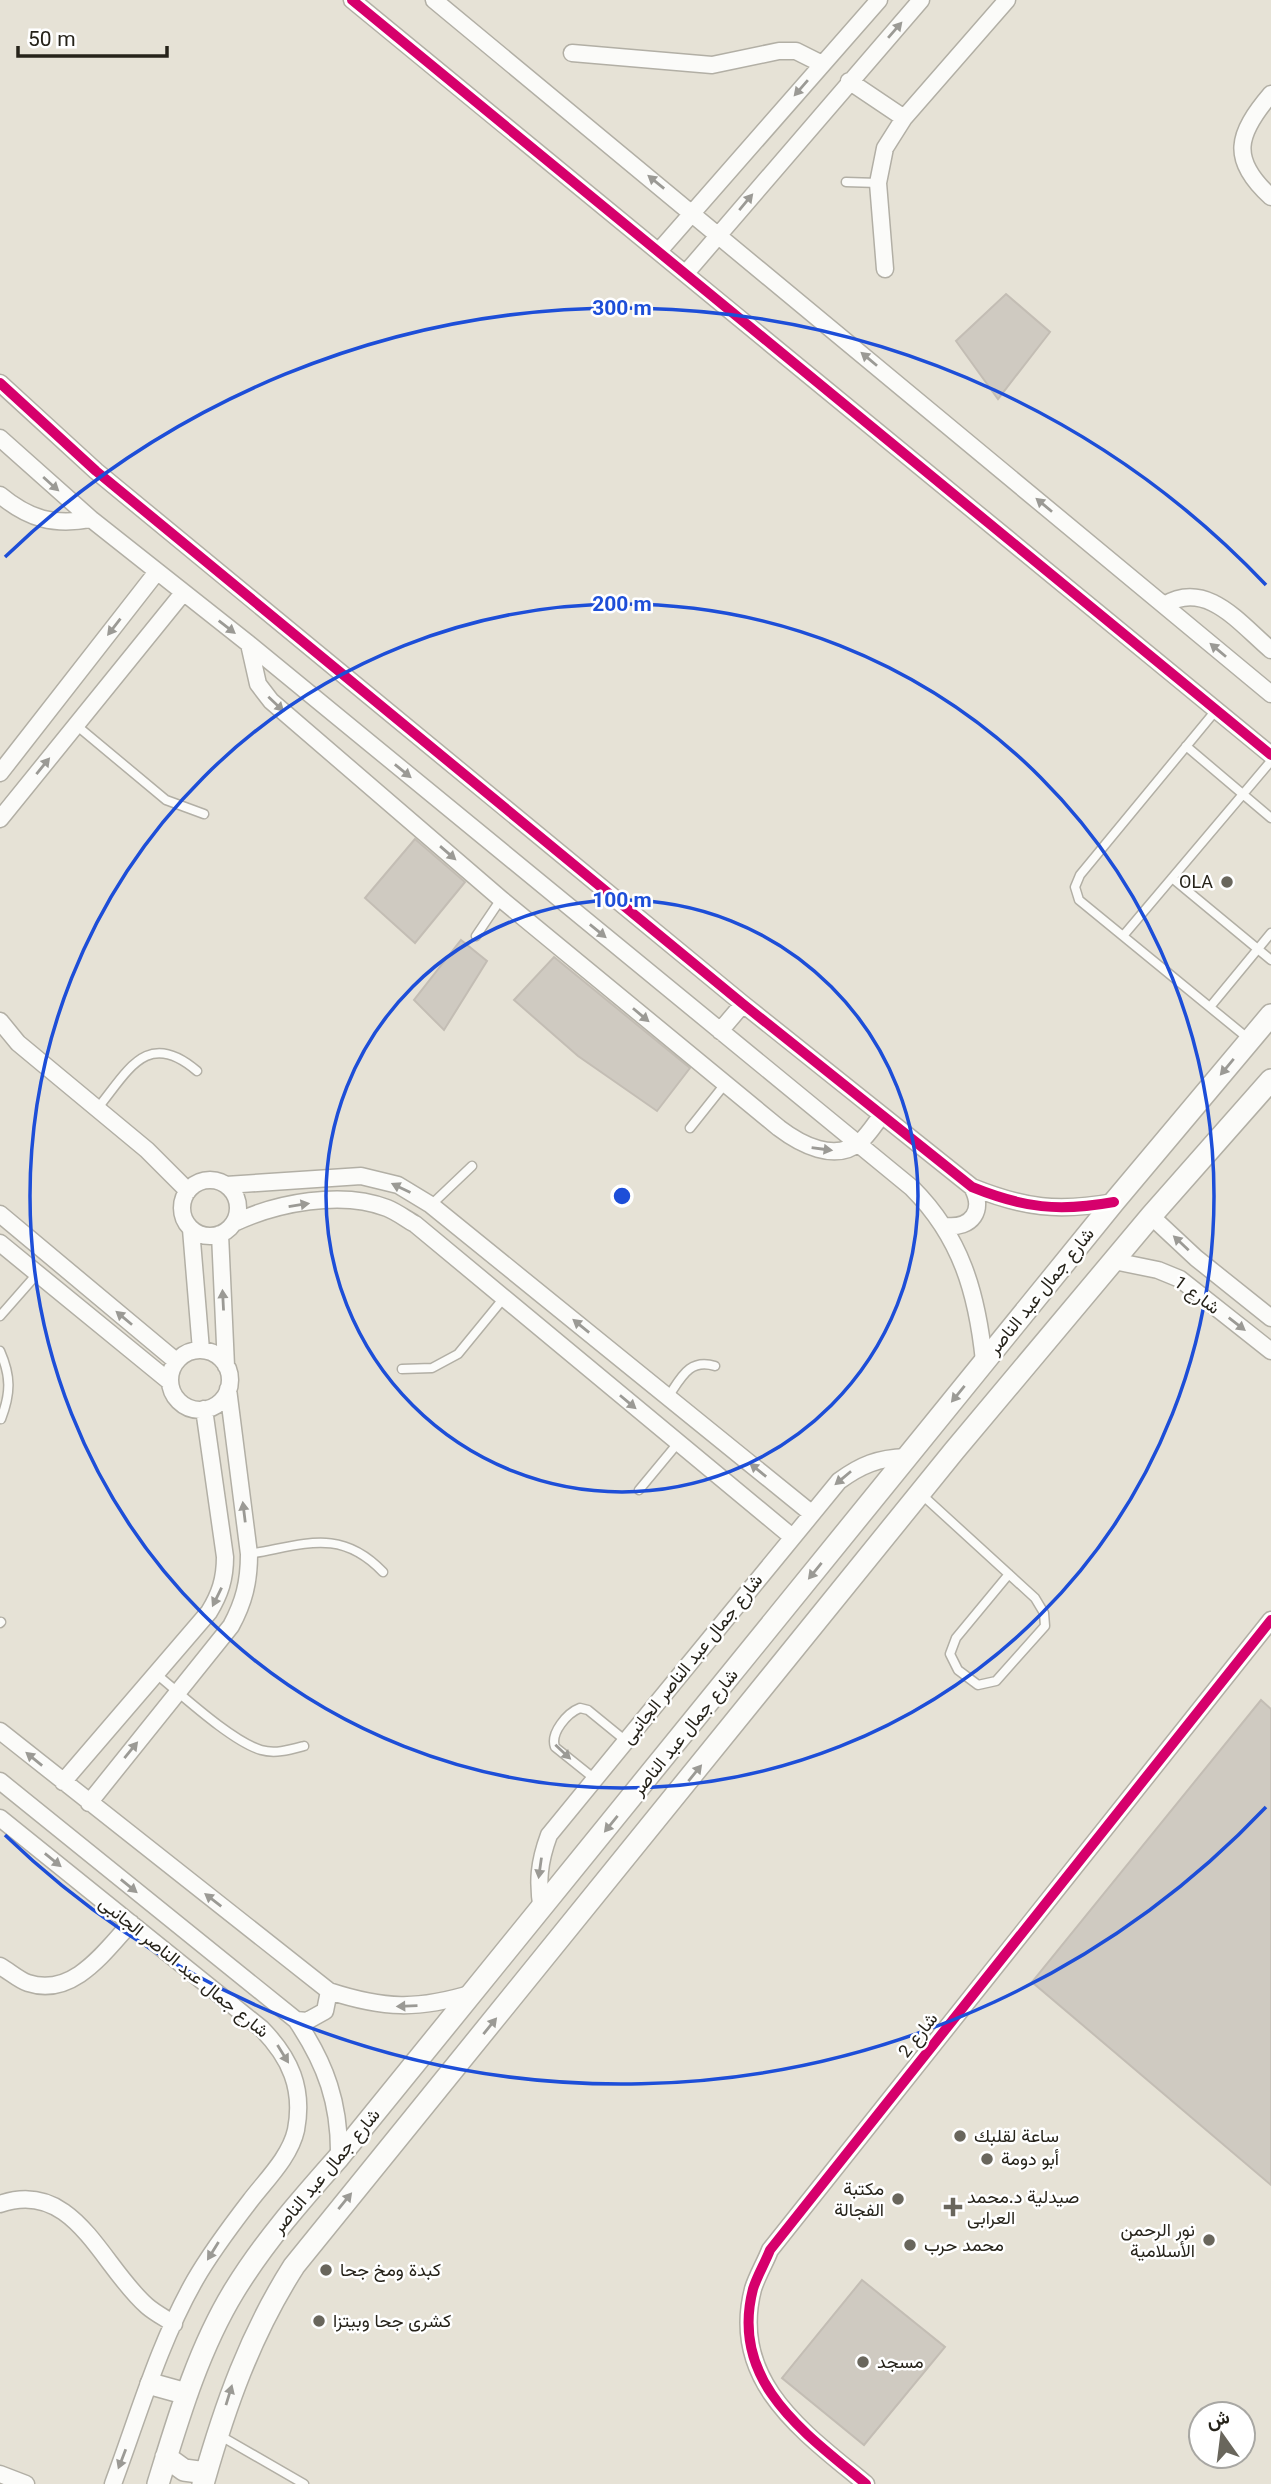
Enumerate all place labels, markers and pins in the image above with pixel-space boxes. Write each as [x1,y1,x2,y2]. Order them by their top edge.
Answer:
place label: OLA [1179,870,1213,898]
marker: OLA [1219,874,1235,890]
centre of rings [610,1184,634,1208]
place label: ساعة لقلبك [974,2124,1059,2152]
marker: ساعة لقلبك [952,2128,968,2144]
place label: أبو دومة [1001,2147,1059,2175]
marker: أبو دومة [979,2151,995,2167]
place label: مكتبة الفجالة [834,2177,884,2226]
place label: صيدلية د.محمد العرابى [967,2185,1079,2234]
marker: مكتبة الفجالة [890,2191,906,2207]
marker: صيدلية د.محمد العرابى [945,2199,961,2215]
place label: نور الرحمن الأسلامية [1121,2218,1195,2267]
marker: نور الرحمن الأسلامية [1201,2232,1217,2248]
place label: محمد حرب [924,2233,1004,2261]
marker: محمد حرب [902,2237,918,2253]
place label: كبدة ومخ جحا [340,2258,441,2286]
marker: كبدة ومخ جحا [318,2262,334,2278]
place label: كشرى جحا وبيتزا [333,2309,451,2337]
marker: كشرى جحا وبيتزا [311,2313,327,2329]
place label: مسجد [877,2350,924,2378]
marker: مسجد [855,2354,871,2370]

